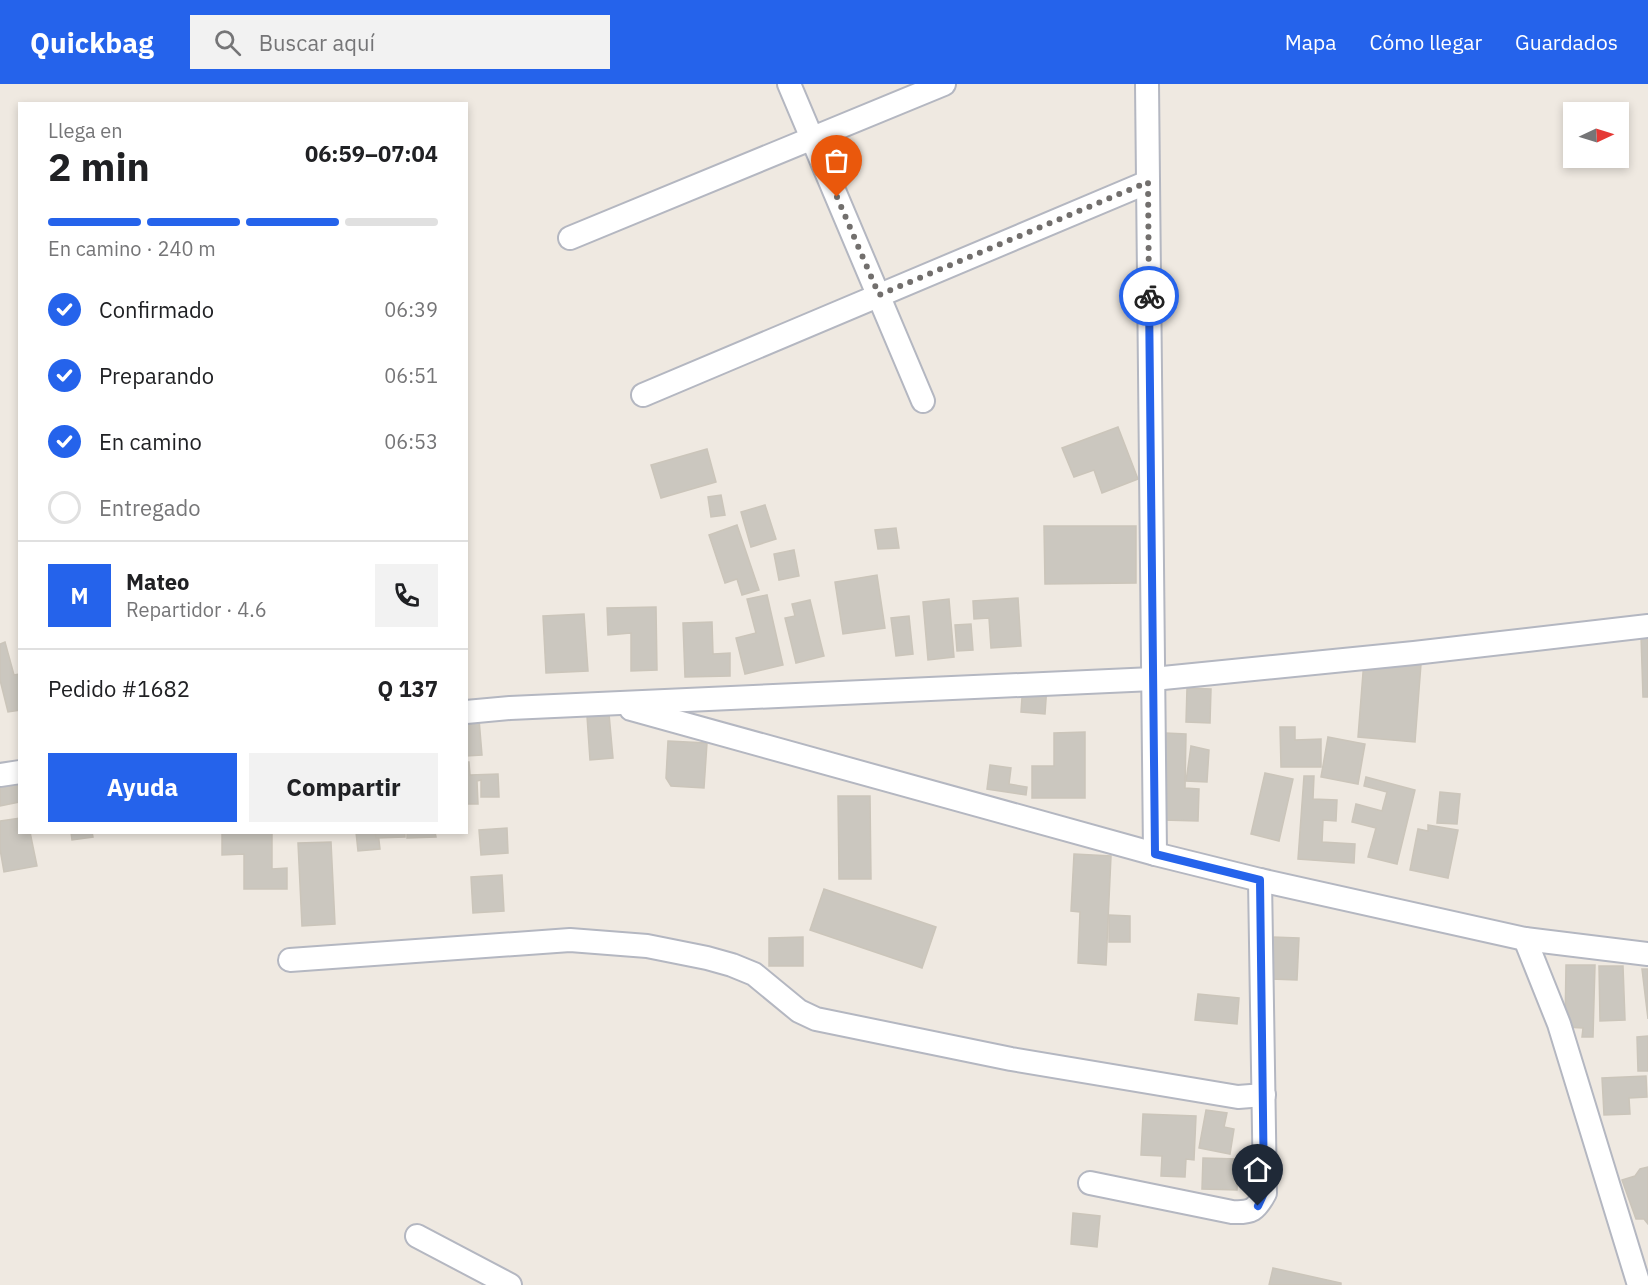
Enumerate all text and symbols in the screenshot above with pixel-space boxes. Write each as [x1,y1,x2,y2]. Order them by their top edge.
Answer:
search box [190,15,610,69]
text: Quickbag [30,24,154,61]
icon: search [211,26,244,59]
text: Buscar aquí [259,28,375,57]
text: Mapa [1285,28,1336,56]
text: Cómo llegar [1369,28,1482,56]
text: Guardados [1515,28,1618,56]
north arrow [1563,102,1629,168]
map controls [1563,102,1629,168]
text: Llega en [48,117,123,144]
pin [811,135,862,197]
text: 06:59–07:04 [305,139,438,168]
text: 2 min [48,141,150,192]
icon: bag [820,144,853,177]
text: En camino · 240 m [48,235,216,262]
courier [1119,266,1179,326]
icon: bike [1133,280,1166,313]
icon: check [48,293,81,326]
text: Confirmado [99,295,214,324]
text: 06:39 [384,296,438,323]
icon: check [48,359,81,392]
text: Preparando [99,361,214,390]
text: 06:51 [384,362,438,389]
icon: check [48,425,81,458]
text: En camino [99,427,202,456]
text: 06:53 [384,428,438,455]
text: Entregado [99,493,200,522]
button: phone [375,564,438,627]
text: Mateo [126,567,190,596]
text: M [70,581,89,610]
text: Repartidor · 4.6 [126,596,267,623]
text: Pedido #1682 [48,674,190,703]
text: Q 137 [377,674,438,703]
button: Ayuda [48,753,237,822]
button: Compartir [249,753,438,822]
pin [1232,1144,1283,1206]
icon: home [1241,1153,1274,1186]

